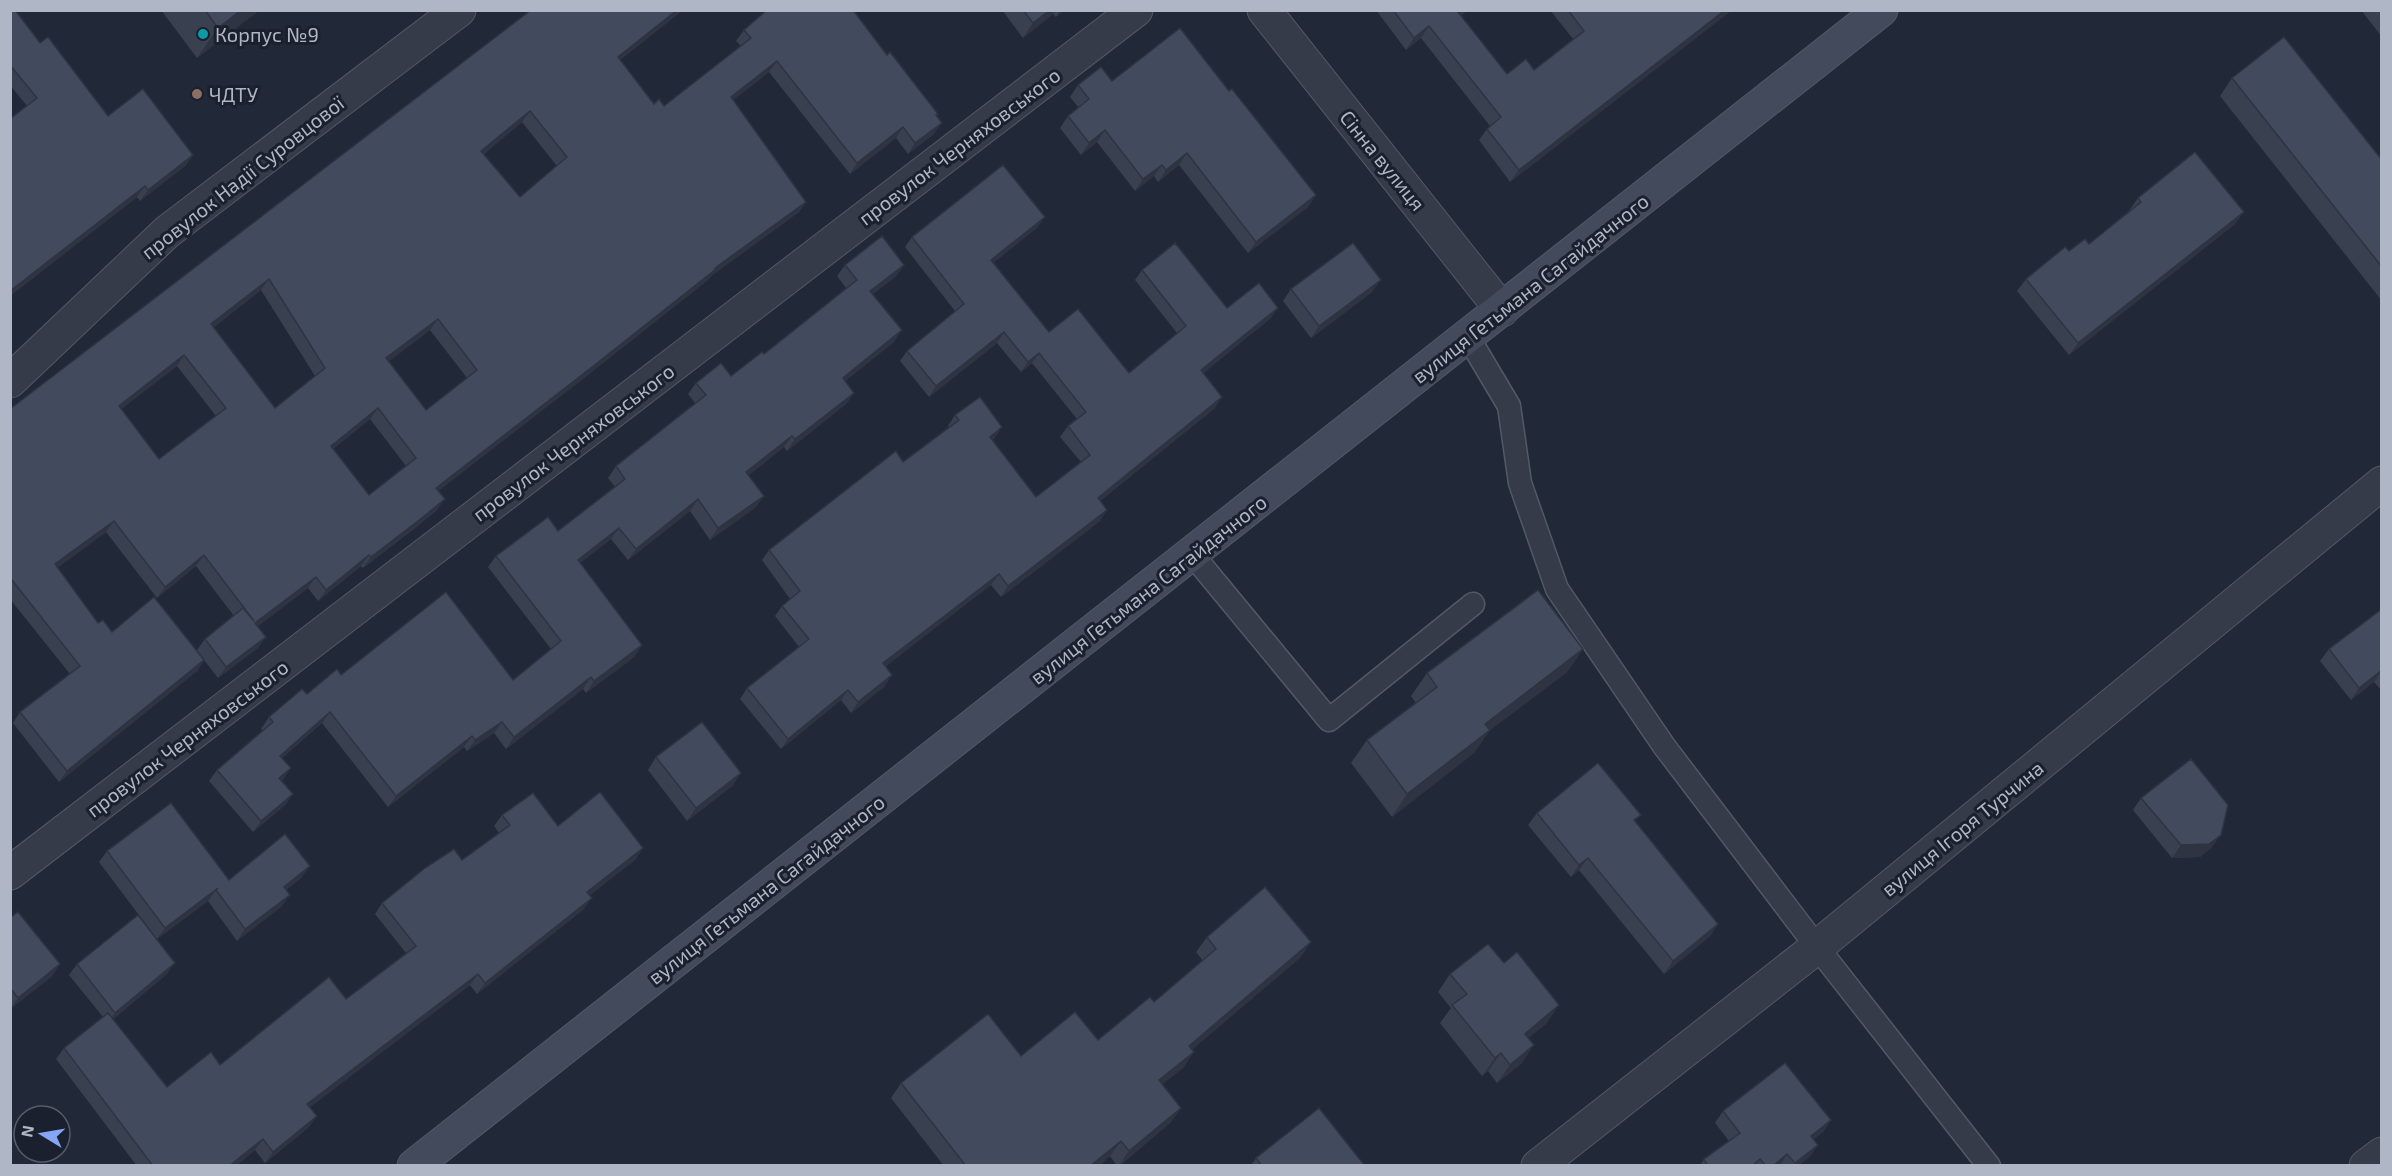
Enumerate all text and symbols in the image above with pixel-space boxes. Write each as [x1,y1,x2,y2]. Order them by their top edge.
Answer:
place label: Корпус №9 [215,22,319,47]
marker: Корпус №9 [196,27,210,41]
street label: провулок Черняховського [853,62,1065,231]
place label: ЧДТУ [209,82,259,106]
marker: ЧДТУ [190,87,204,101]
street label: провулок Надії Суровцової [136,90,350,264]
street label: Сінна вулиця [1335,105,1431,216]
street label: вулиця Гетьмана Сагайдачного [1407,188,1654,389]
street label: провулок Черняховського [467,358,679,527]
street label: вулиця Гетьмана Сагайдачного [1025,489,1272,690]
street label: провулок Черняховського [81,654,293,823]
street label: вулиця Ігоря Турчина [1876,755,2048,901]
street label: вулиця Гетьмана Сагайдачного [643,789,890,990]
north arrow [12,1104,72,1164]
text: N [16,1124,37,1139]

